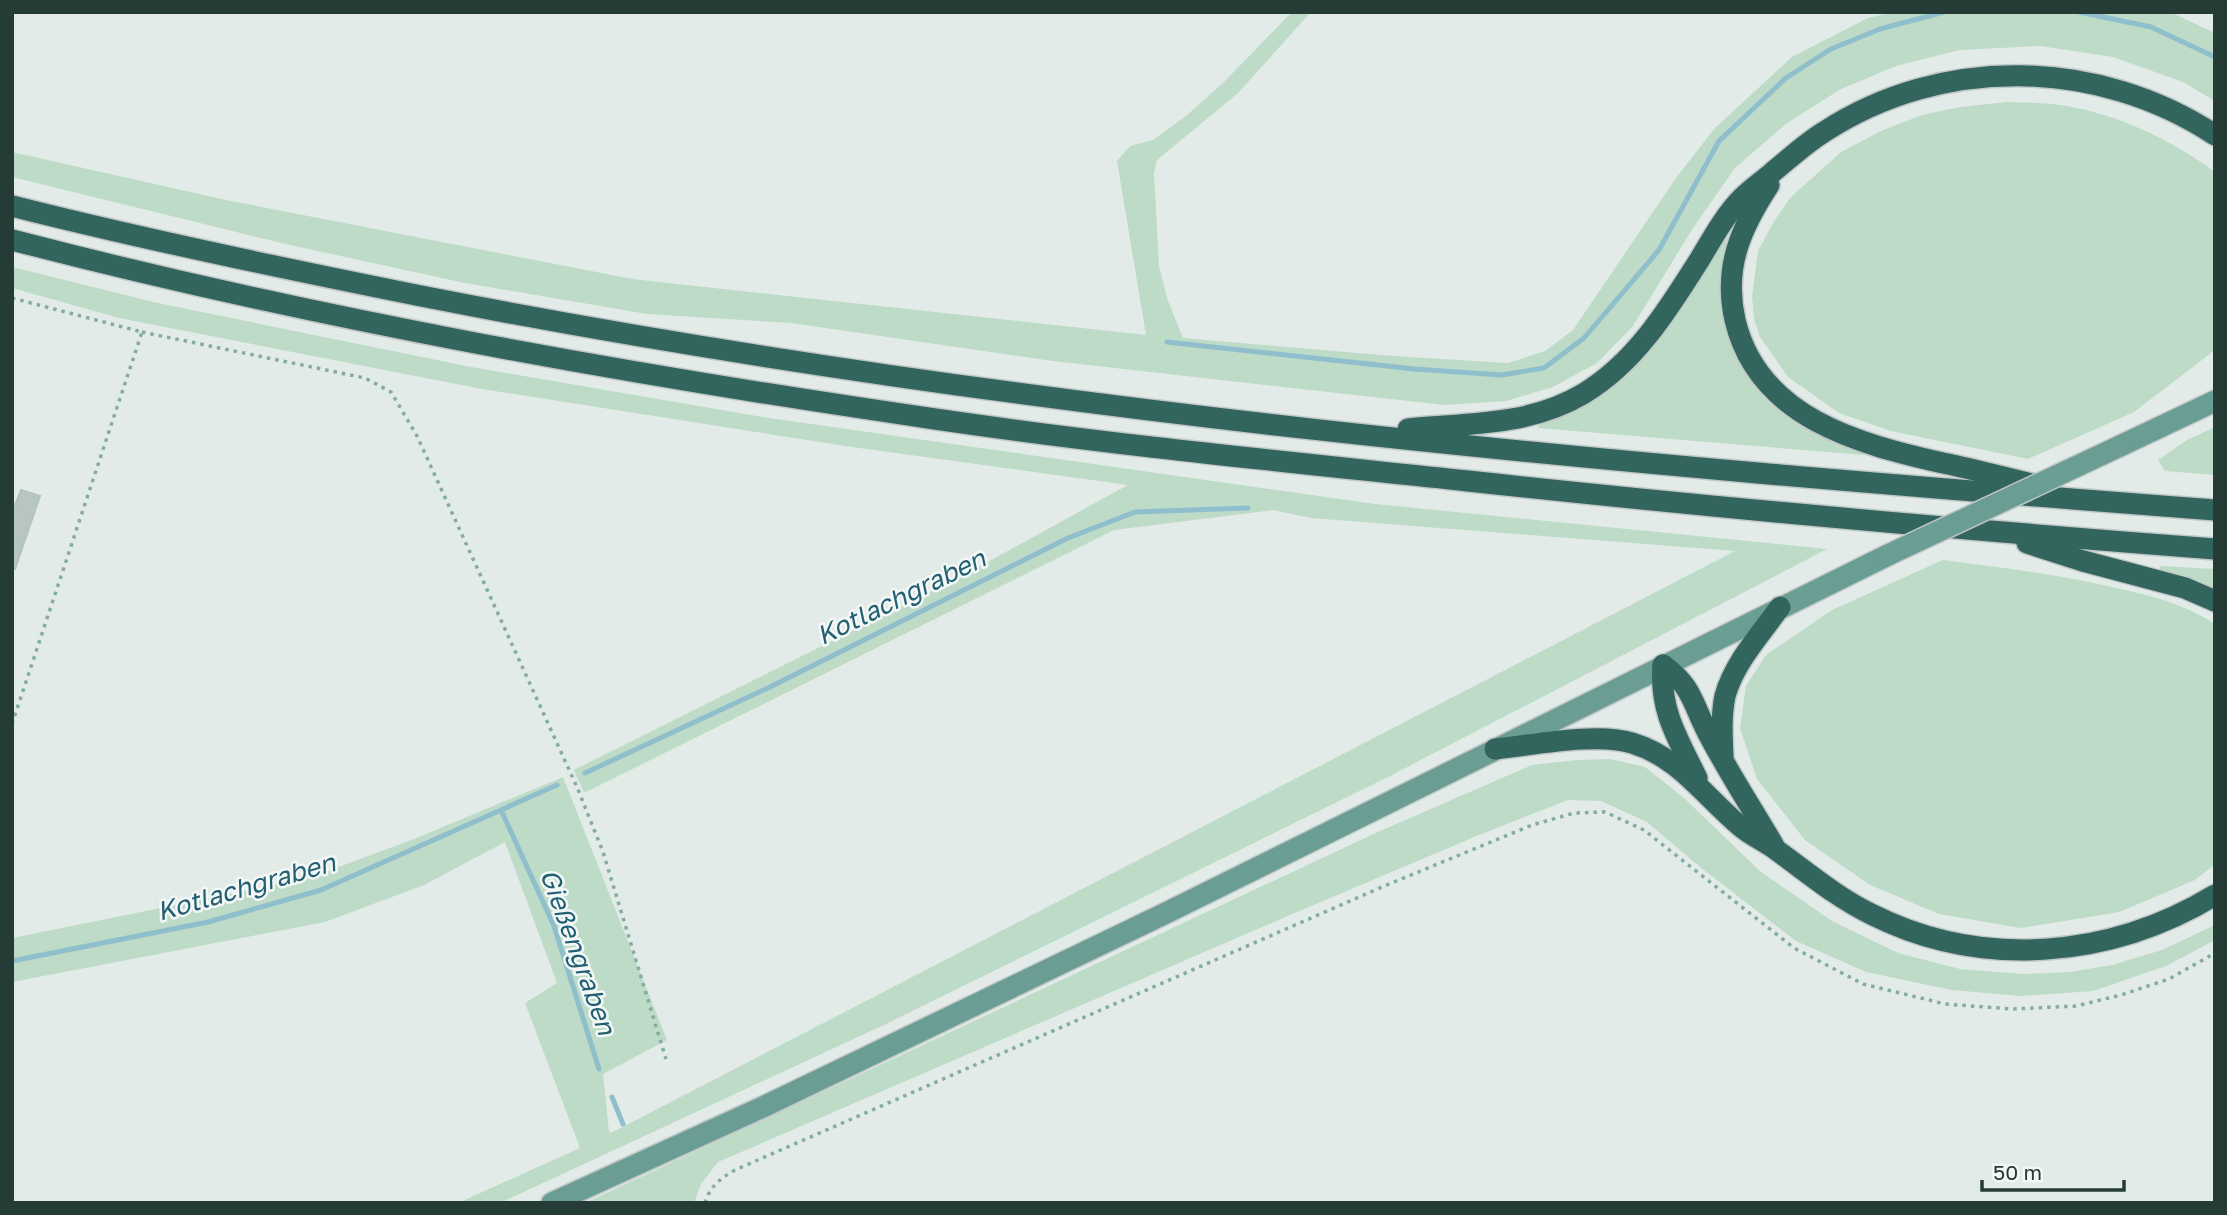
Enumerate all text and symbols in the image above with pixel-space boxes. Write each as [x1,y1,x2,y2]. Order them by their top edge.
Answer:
water label: Kotlachgraben [811,542,991,651]
water label: Kotlachgraben [153,846,340,927]
water label: Gießengraben [534,865,623,1040]
scale bar [1982,1148,2124,1192]
text: 50 m [1993,1159,2042,1185]

